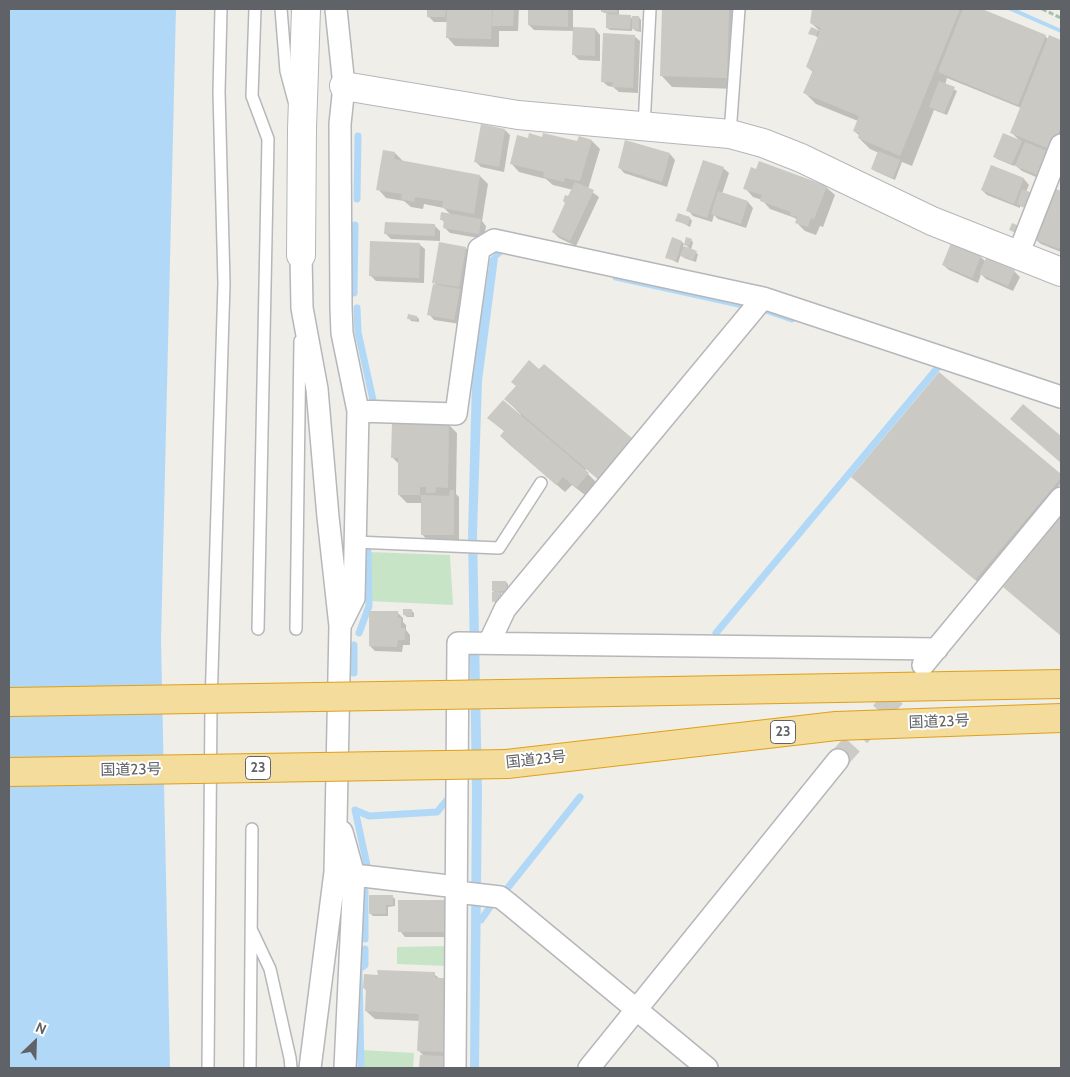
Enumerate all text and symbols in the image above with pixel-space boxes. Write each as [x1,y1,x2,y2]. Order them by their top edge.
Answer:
street label: 国道23号 [908,712,970,732]
road number: 23 [770,720,796,744]
street label: 国道23号 [505,748,567,772]
road number: 23 [246,756,270,780]
street label: 国道23号 [100,760,162,780]
north arrow [10,1017,60,1067]
text: N [33,1018,49,1039]

